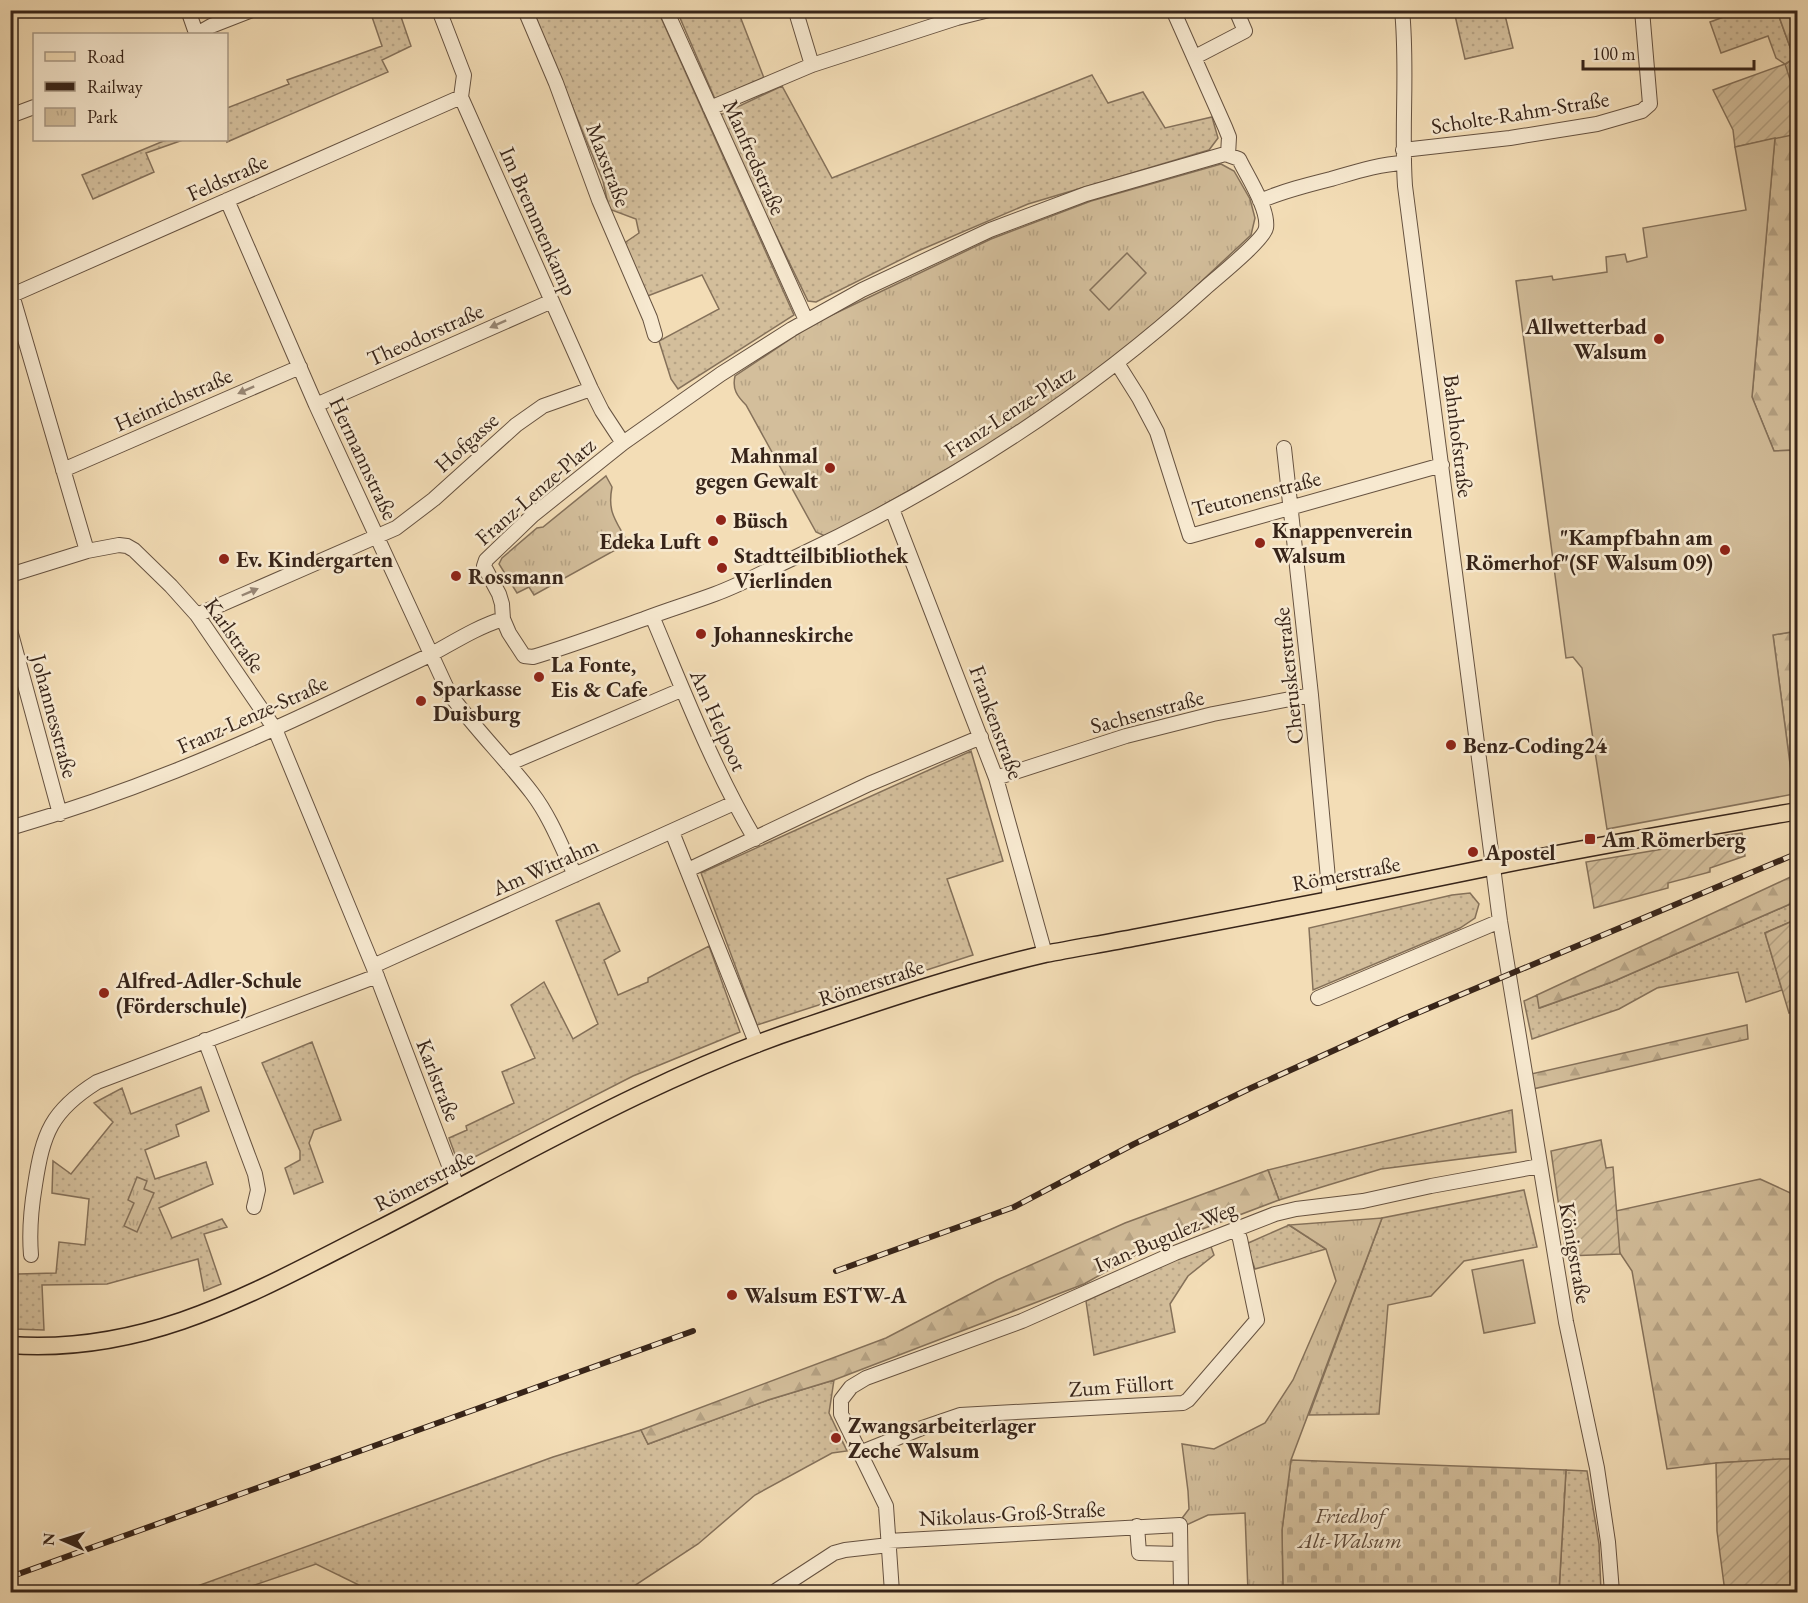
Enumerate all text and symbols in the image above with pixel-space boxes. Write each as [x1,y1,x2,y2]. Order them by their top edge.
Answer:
legend [33,33,228,141]
scale bar [1583,33,1754,71]
text: 100 m [1592,42,1636,65]
text: Road [87,45,126,68]
text: Railway [87,75,143,98]
street label: Scholte-Rahm-Straße [1429,84,1612,141]
street label: Manfredstraße [716,95,793,220]
text: Park [87,105,118,128]
street label: Maxstraße [579,119,638,212]
street label: Im Bremmenkamp [493,142,584,300]
street label: Feldstraße [182,147,272,208]
street label: Theodorstraße [362,296,488,373]
place label: Allwetterbad Walsum [1524,312,1647,366]
one-way arrow [490,320,507,329]
marker: Allwetterbad Walsum [1652,332,1666,346]
street label: Franz-Lenze-Platz [938,358,1081,465]
street label: Heinrichstraße [110,360,237,438]
street label: Bahnhofstraße [1437,373,1480,500]
one-way arrow [237,385,255,395]
street label: Hermannstraße [322,392,405,525]
street label: Hofgasse [428,406,505,479]
street label: Franz-Lenze-Platz [469,431,602,552]
place label: Mahnmal gegen Gewalt [696,441,819,495]
marker: Mahnmal gegen Gewalt [823,461,837,475]
street label: Teutonenstraße [1189,463,1324,524]
place label: Büsch [733,506,788,535]
marker: Büsch [714,513,728,527]
place label: Knappenverein Walsum [1272,516,1413,570]
place label: "Kampfbahn am Römerhof"(SF Walsum 09) [1465,523,1713,577]
place label: Edeka Luft [599,527,702,556]
marker: Edeka Luft [706,534,720,548]
marker: Knappenverein Walsum [1253,536,1267,550]
place label: Stadtteilbibliothek Vierlinden [734,541,909,595]
marker: "Kampfbahn am Römerhof"(SF Walsum 09) [1718,543,1732,557]
place label: Ev. Kindergarten [236,545,394,574]
marker: Ev. Kindergarten [217,552,231,566]
marker: Stadtteilbibliothek Vierlinden [715,561,729,575]
place label: Rossmann [468,562,564,591]
marker: Rossmann [449,569,463,583]
one-way arrow [242,587,260,597]
street label: Karlstraße [198,592,272,679]
street label: Cheruskerstraße [1267,606,1310,746]
place label: Johanneskirche [711,620,853,649]
marker: Johanneskirche [694,627,708,641]
street label: Johannesstraße [24,649,85,782]
place label: La Fonte, Eis & Cafe [551,650,648,704]
street label: Frankenstraße [962,661,1031,784]
street label: Am Helpoot [683,664,754,776]
street label: Franz-Lenze-Straße [172,668,333,761]
marker: La Fonte, Eis & Cafe [532,670,546,684]
place label: Sparkasse Duisburg [433,674,522,728]
street label: Sachsenstraße [1087,682,1208,741]
marker: Sparkasse Duisburg [414,694,428,708]
place label: Benz-Coding24 [1463,731,1607,760]
marker: Benz-Coding24 [1444,738,1458,752]
place label: Am Römerberg [1601,825,1747,854]
street label: Am Witrahm [487,830,603,903]
marker: Am Römerberg [1583,832,1597,846]
place label: Apostel [1484,838,1556,867]
marker: Apostel [1466,845,1480,859]
street label: Römerstraße [1290,849,1403,898]
street label: Römerstraße [815,952,928,1013]
place label: Alfred-Adler-Schule (Förderschule) [115,966,301,1020]
marker: Alfred-Adler-Schule (Förderschule) [97,986,111,1000]
street label: Karlstraße [410,1035,468,1126]
street label: Römerstraße [369,1142,480,1218]
street label: Ivan-Bugulez-Weg [1090,1193,1241,1279]
street label: Königstraße [1552,1200,1599,1306]
place label: Walsum ESTW-A [744,1281,907,1310]
marker: Walsum ESTW-A [725,1288,739,1302]
street label: Zum Füllort [1068,1367,1174,1404]
place label: Zwangsarbeiterlager Zeche Walsum [848,1411,1037,1465]
marker: Zwangsarbeiterlager Zeche Walsum [829,1431,843,1445]
street label: Nikolaus-Groß-Straße [918,1494,1106,1533]
park label: Friedhof Alt-Walsum [1296,1501,1402,1555]
north arrow [33,1510,93,1570]
text: N [38,1532,59,1546]

